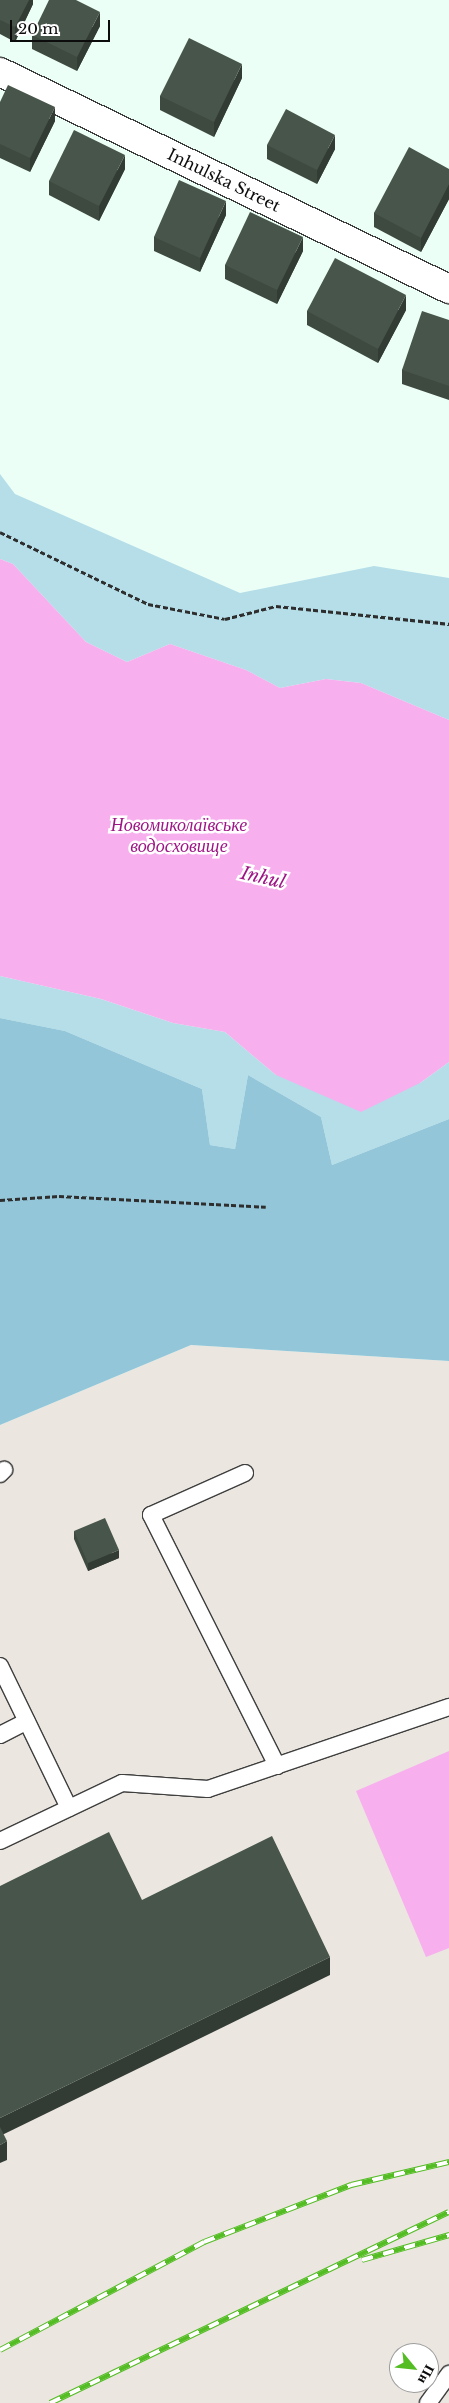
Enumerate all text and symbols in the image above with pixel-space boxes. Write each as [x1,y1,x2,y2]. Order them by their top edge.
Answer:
scale bar [12,10,112,42]
text: 20 m [18,19,58,38]
street label: Inhulska Street [164,144,284,216]
water label: Новомиколаївське водосховище [111,815,247,858]
water label: Inhul [239,862,287,894]
north arrow [389,2343,439,2393]
text: Пн [414,2362,439,2387]

